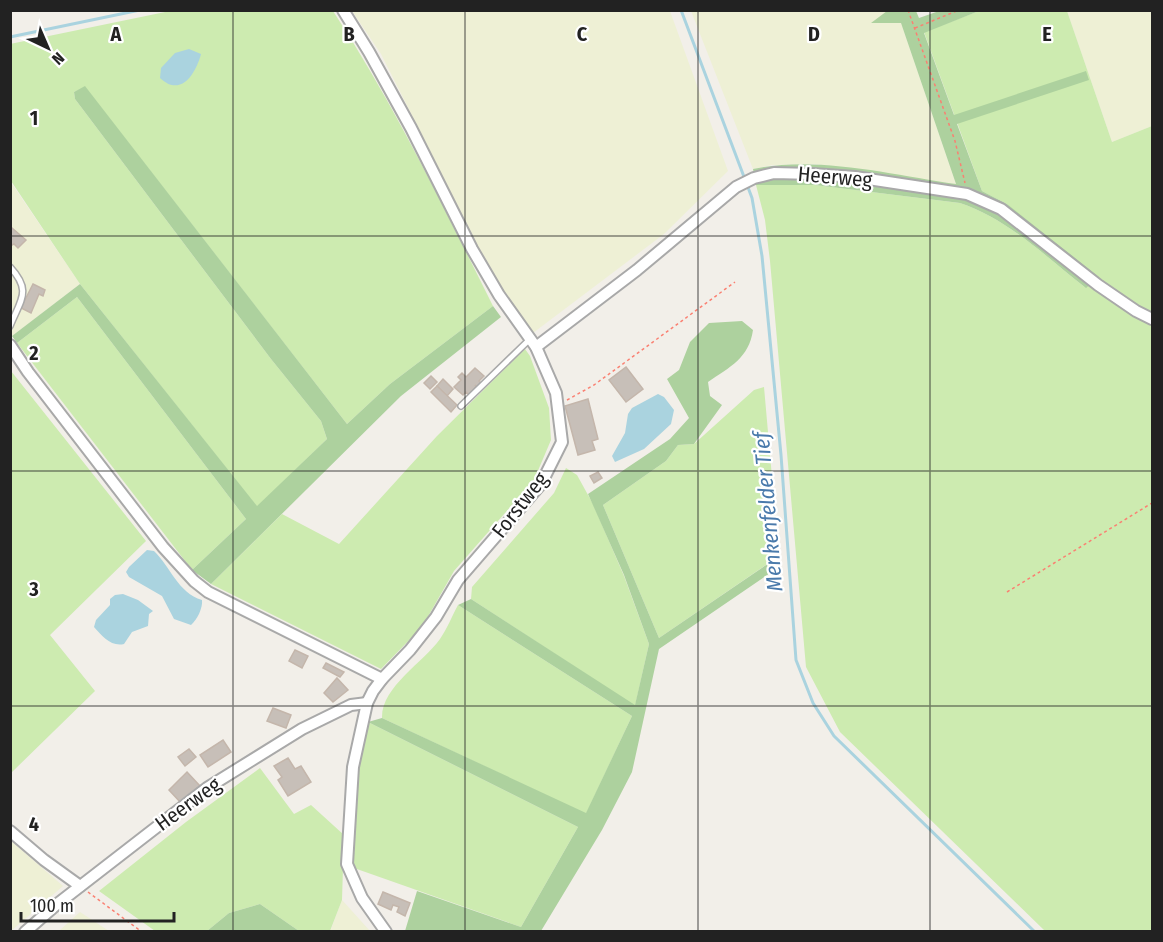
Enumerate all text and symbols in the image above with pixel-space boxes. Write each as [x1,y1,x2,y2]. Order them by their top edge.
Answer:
north arrow [18,18,78,78]
text: A [110,22,123,46]
text: B [343,22,355,46]
text: C [577,22,588,46]
text: D [808,22,820,46]
text: E [1042,22,1052,46]
text: N [48,48,68,69]
text: 1 [30,106,38,130]
street label: Heerweg [797,161,874,193]
text: 2 [28,341,39,365]
water label: Menkenfelder Tief [747,428,788,593]
street label: Forstweg [486,467,554,543]
text: 3 [28,577,39,601]
street label: Heerweg [150,771,226,837]
text: 4 [29,812,39,836]
scale bar [21,885,174,923]
text: 100 m [30,895,74,917]

